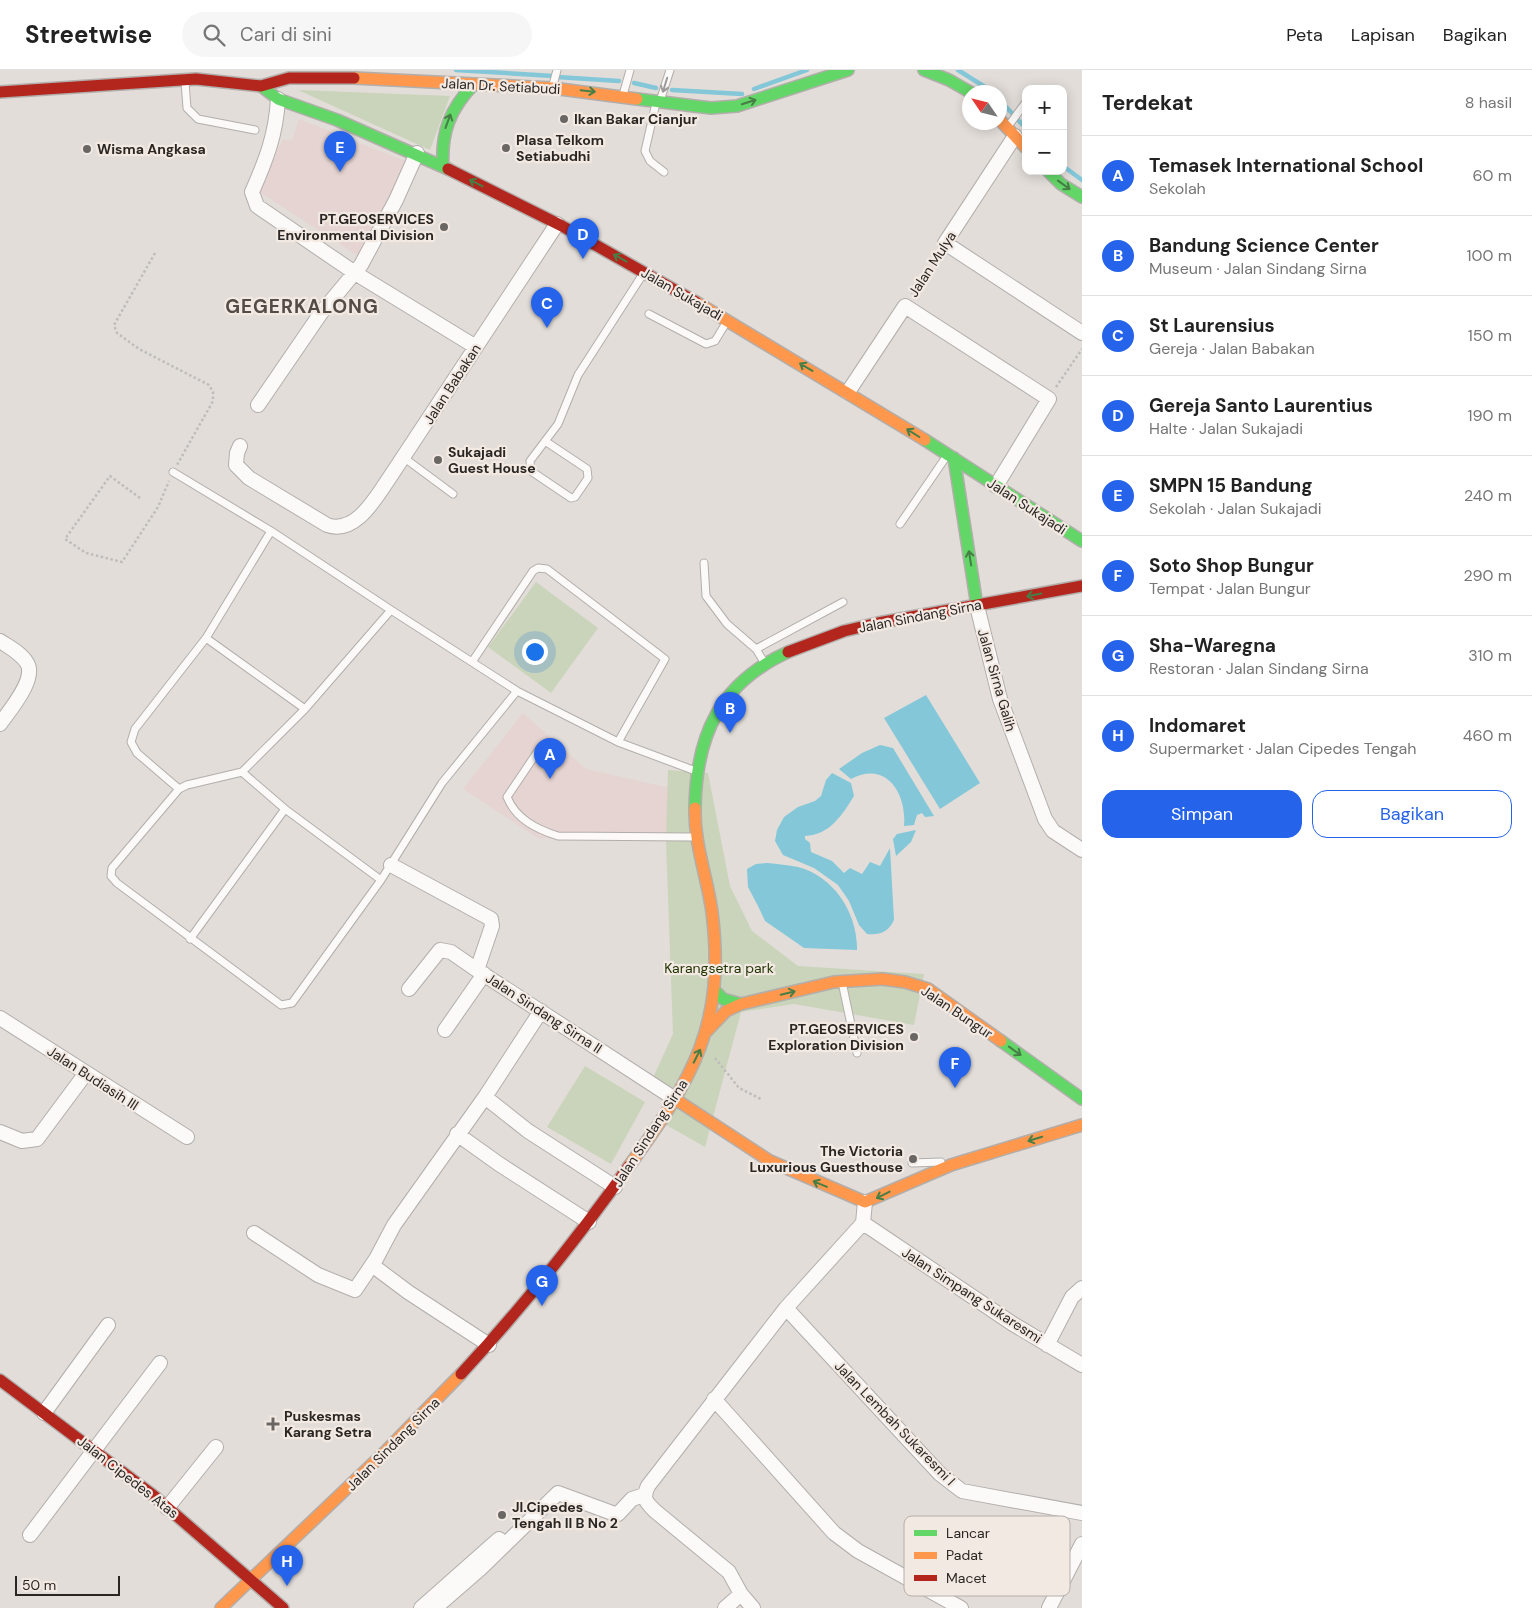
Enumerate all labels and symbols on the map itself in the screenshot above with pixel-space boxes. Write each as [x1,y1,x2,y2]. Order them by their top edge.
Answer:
street label: Jalan Dr. Setiabudi [441,74,561,98]
one-way arrow [659,77,669,93]
north arrow [962,85,1007,130]
one-way arrow [580,87,596,96]
one-way arrow [741,97,757,107]
place label: Ikan Bakar Cianjur [574,110,697,128]
marker: Ikan Bakar Cianjur [558,113,570,125]
one-way arrow [444,114,453,129]
pin: E [324,131,356,172]
place label: Plasa Telkom Setiabudhi [516,131,604,165]
place label: Wisma Angkasa [97,140,206,158]
marker: Plasa Telkom Setiabudhi [500,142,512,154]
marker: Wisma Angkasa [81,143,93,155]
one-way arrow [469,178,484,188]
one-way arrow [1057,180,1071,190]
place label: PT.GEOSERVICES Environmental Division [277,210,434,244]
pin: D [567,218,599,259]
marker: PT.GEOSERVICES Environmental Division [438,221,450,233]
street label: Jalan Mulya [904,228,960,300]
one-way arrow [613,253,628,263]
street label: Jalan Sukajadi [638,263,726,325]
pin: C [531,287,563,328]
district label: GEGERKALONG [225,294,379,319]
street label: Jalan Babakan [419,340,485,428]
one-way arrow [799,361,813,371]
one-way arrow [906,427,920,437]
place label: Sukajadi Guest House [448,443,536,477]
marker: Sukajadi Guest House [432,454,444,466]
street label: Jalan Sukajadi [984,474,1070,538]
one-way arrow [964,550,974,566]
one-way arrow [1027,591,1043,600]
street label: Jalan Sindang Sirna [857,595,983,637]
street label: Jalan Sirna Galih [974,627,1020,733]
your location [522,639,548,665]
pin: B [714,692,746,733]
pin: A [534,738,566,779]
park label: Karangsetra park [664,959,774,977]
street label: Jalan Sindang Sirna II [482,969,606,1057]
street label: Jalan Bungur [918,981,996,1043]
one-way arrow [779,988,795,997]
place label: PT.GEOSERVICES Exploration Division [768,1020,904,1054]
marker: PT.GEOSERVICES Exploration Division [908,1031,920,1043]
street label: Jalan Budiasih III [44,1042,142,1114]
one-way arrow [1008,1046,1022,1056]
pin: F [939,1047,971,1088]
one-way arrow [693,1049,702,1064]
street label: Jalan Sindang Sirna [608,1076,692,1190]
one-way arrow [1028,1135,1044,1145]
place label: The Victoria Luxurious Guesthouse [750,1142,903,1176]
marker: The Victoria Luxurious Guesthouse [907,1153,919,1165]
one-way arrow [813,1179,828,1188]
one-way arrow [876,1191,891,1200]
street label: Jalan Simpang Sukaresmi [899,1243,1045,1347]
pin: G [526,1265,558,1306]
street label: Jalan Lembah Sukaresmi I [831,1357,959,1489]
street label: Jalan Sindang Sirna [342,1393,444,1495]
place label: Puskesmas Karang Setra [284,1407,372,1441]
marker: Puskesmas Karang Setra [266,1417,280,1431]
street label: Jalan Cipedes Atas [74,1432,182,1522]
place label: Jl.Cipedes Tengah II B No 2 [512,1498,618,1532]
marker: Jl.Cipedes Tengah II B No 2 [496,1509,508,1521]
legend [904,1516,1070,1596]
text: Lancar [946,1524,990,1542]
pin: H [271,1545,303,1586]
text: Padat [946,1546,983,1564]
text: Macet [946,1569,987,1587]
scale bar [15,1573,120,1596]

